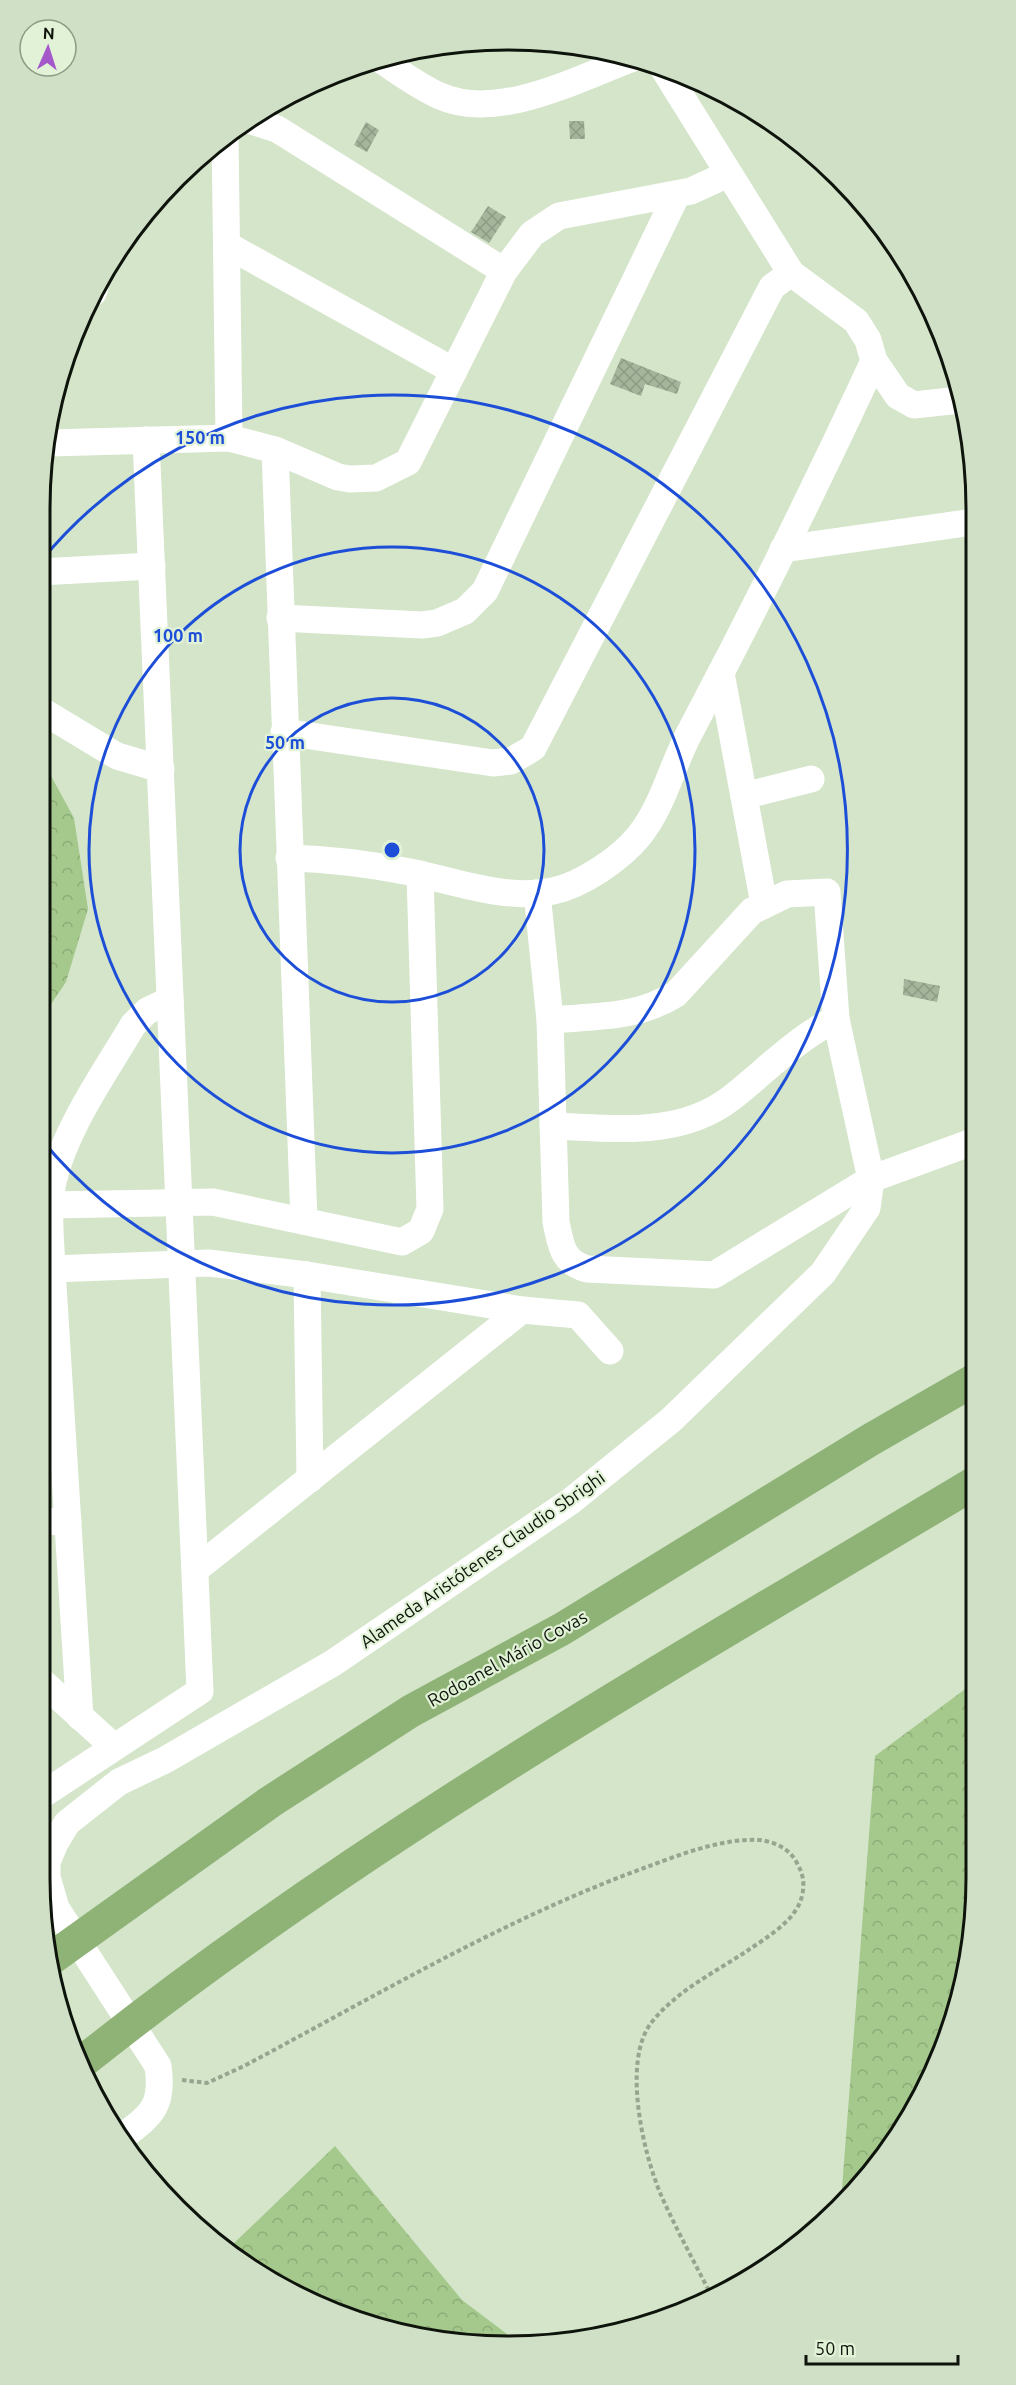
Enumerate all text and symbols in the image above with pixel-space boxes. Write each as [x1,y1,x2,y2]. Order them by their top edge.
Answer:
north arrow [18,18,78,78]
text: N [42,24,55,42]
text: 150 m [175,427,225,447]
text: 100 m [153,625,203,645]
text: 50 m [265,732,305,752]
centre of rings [382,840,402,860]
street label: Alameda Aristótenes Claudio Sbrighi [356,1467,608,1651]
street label: Rodoanel Mário Covas [424,1606,590,1710]
scale bar [806,2328,958,2366]
text: 50 m [815,2338,855,2358]

